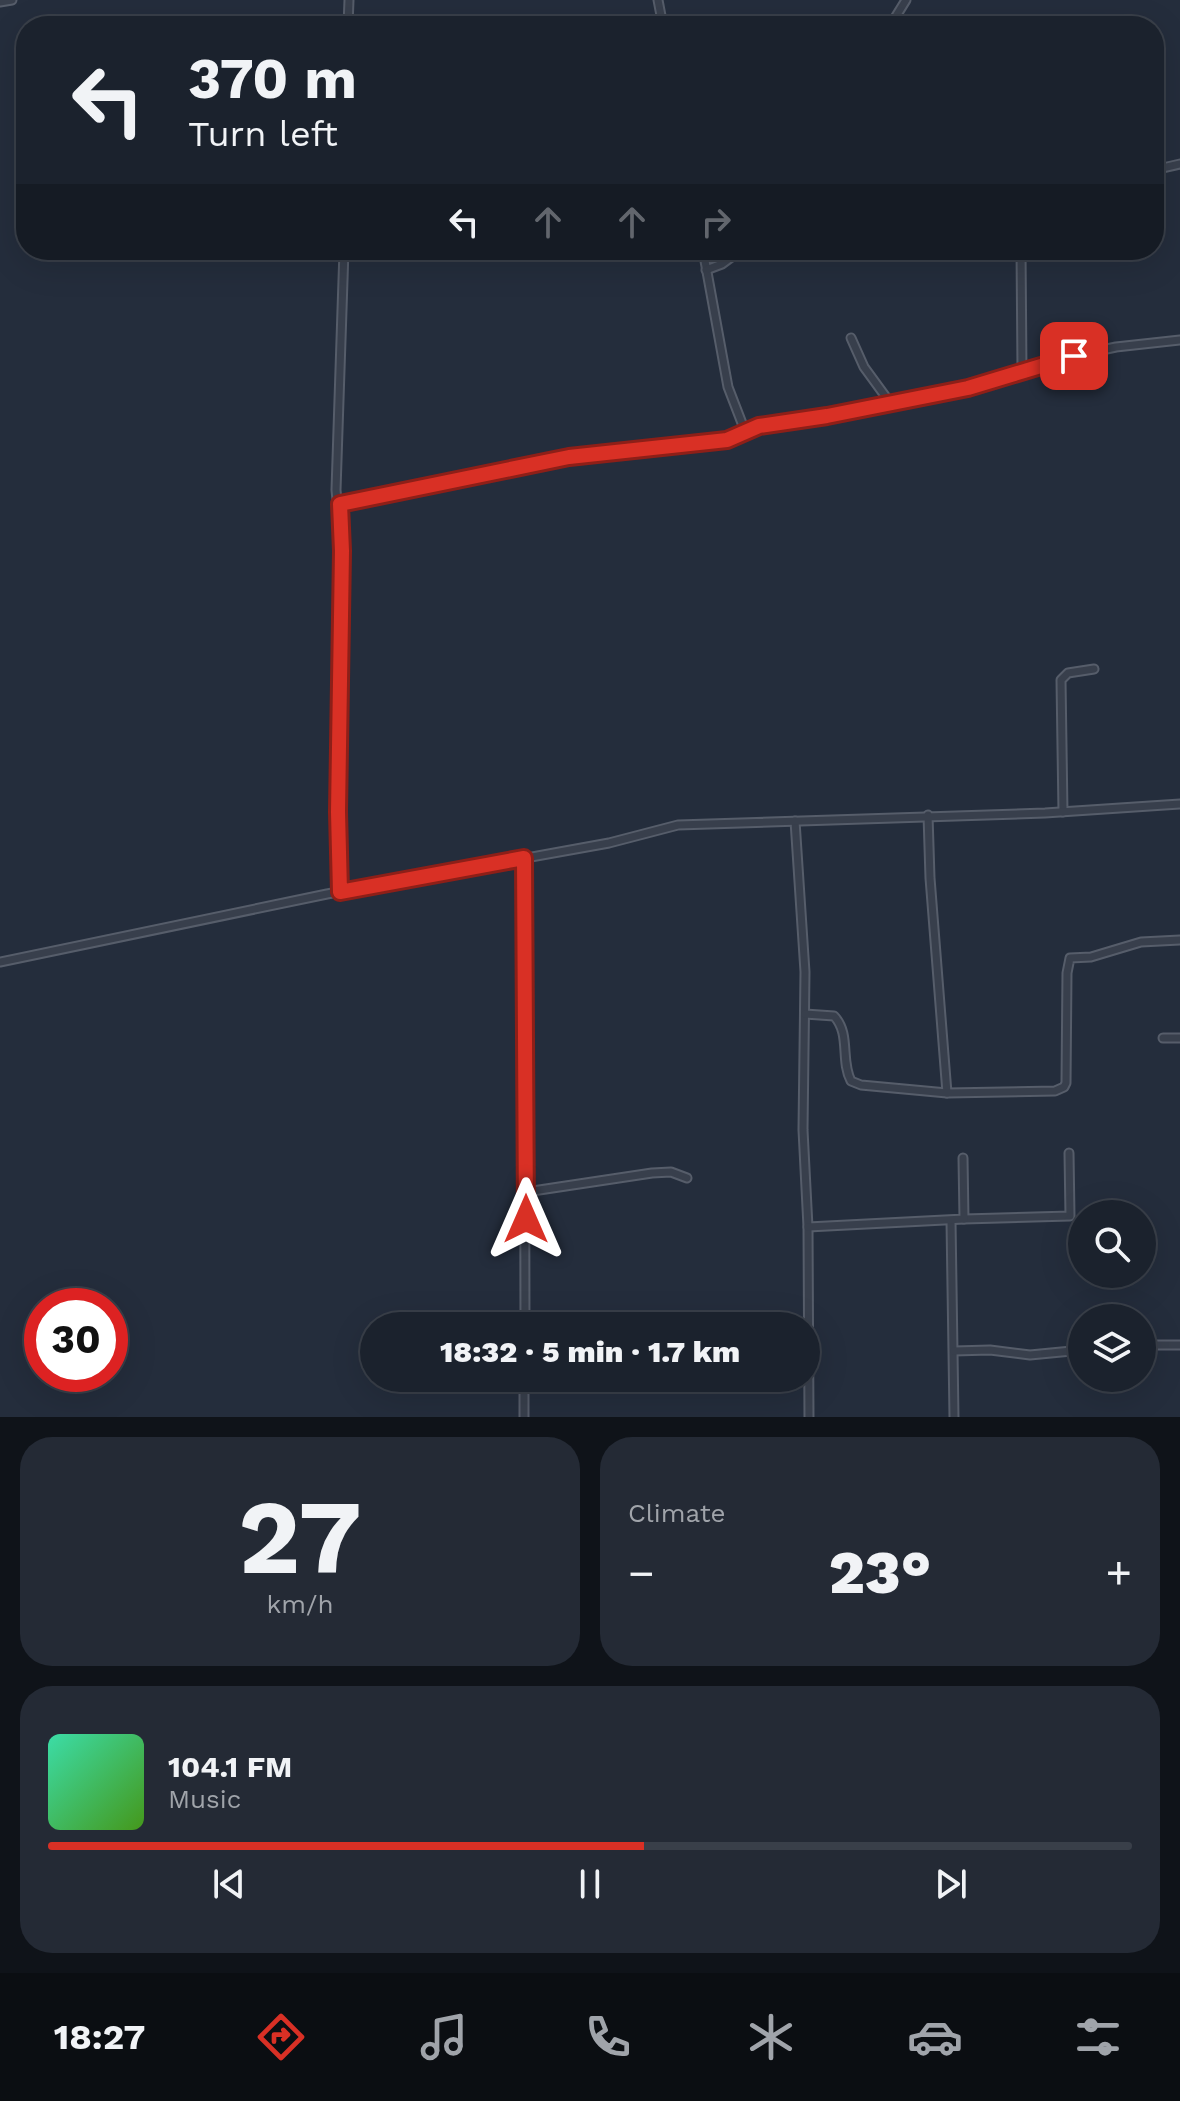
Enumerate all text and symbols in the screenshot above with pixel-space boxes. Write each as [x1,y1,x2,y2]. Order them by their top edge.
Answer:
text: 370 m [188,46,357,112]
icon: left [56,48,160,152]
text: Turn left [188,113,338,155]
icon: left [442,200,486,244]
icon: ahead [526,200,570,244]
icon: ahead [610,200,654,244]
icon: right [694,200,738,244]
pin [1040,322,1108,390]
icon: arrive [1052,334,1096,378]
position arrow [484,1177,568,1261]
map controls [1068,1200,1156,1392]
button: search [1068,1200,1156,1288]
speed limit sign: 30 [24,1288,128,1392]
button: layers [1068,1304,1156,1392]
text: 18:32 · 5 min · 1.7 km [440,1334,740,1369]
text: 27 [238,1476,362,1598]
text: Climate [628,1498,726,1528]
text: 23° [829,1537,931,1608]
text: − [628,1547,655,1599]
text: + [1105,1547,1132,1599]
text: km/h [267,1589,333,1619]
text: 104.1 FM [168,1749,292,1784]
text: Music [168,1784,241,1814]
icon: previous [207,1862,251,1906]
icon: pause [568,1862,612,1906]
icon: next [929,1862,973,1906]
icon: directions [253,2009,309,2065]
icon: music [416,2009,472,2065]
icon: phone [580,2009,636,2065]
icon: climate [743,2009,799,2065]
icon: car [907,2009,963,2065]
icon: filters [1070,2009,1126,2065]
text: 18:27 [54,2016,145,2058]

